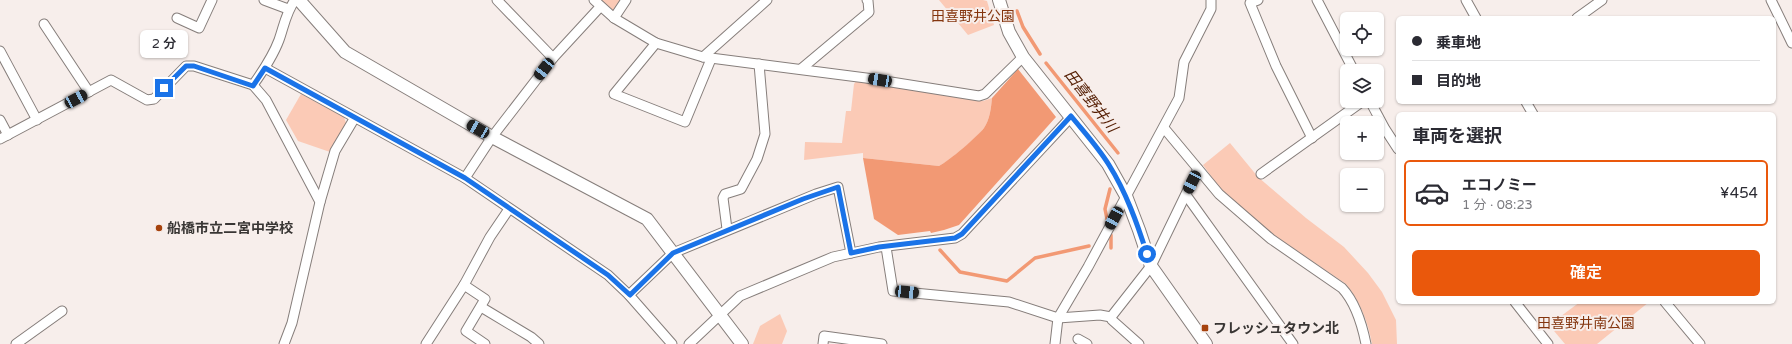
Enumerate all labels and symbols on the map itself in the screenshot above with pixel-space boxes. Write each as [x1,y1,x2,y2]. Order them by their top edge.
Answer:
park label: 田喜野井公園 [931,8,1015,25]
callout: 2 分 [140,30,188,58]
car [532,56,556,82]
water label: 田喜野井川 [1061,66,1122,138]
car [867,72,893,88]
route end [155,79,173,97]
car [63,88,89,110]
car [465,118,491,140]
car [1181,169,1203,195]
car [1103,205,1125,231]
place label: 船橋市立二宮中学校 [167,220,293,237]
marker: 船橋市立二宮中学校 [154,223,164,233]
route start [1138,245,1156,263]
car [894,285,920,299]
park label: 田喜野井南公園 [1537,315,1635,332]
place label: フレッシュタウン北 [1213,320,1339,337]
marker: フレッシュタウン北 [1200,323,1210,333]

